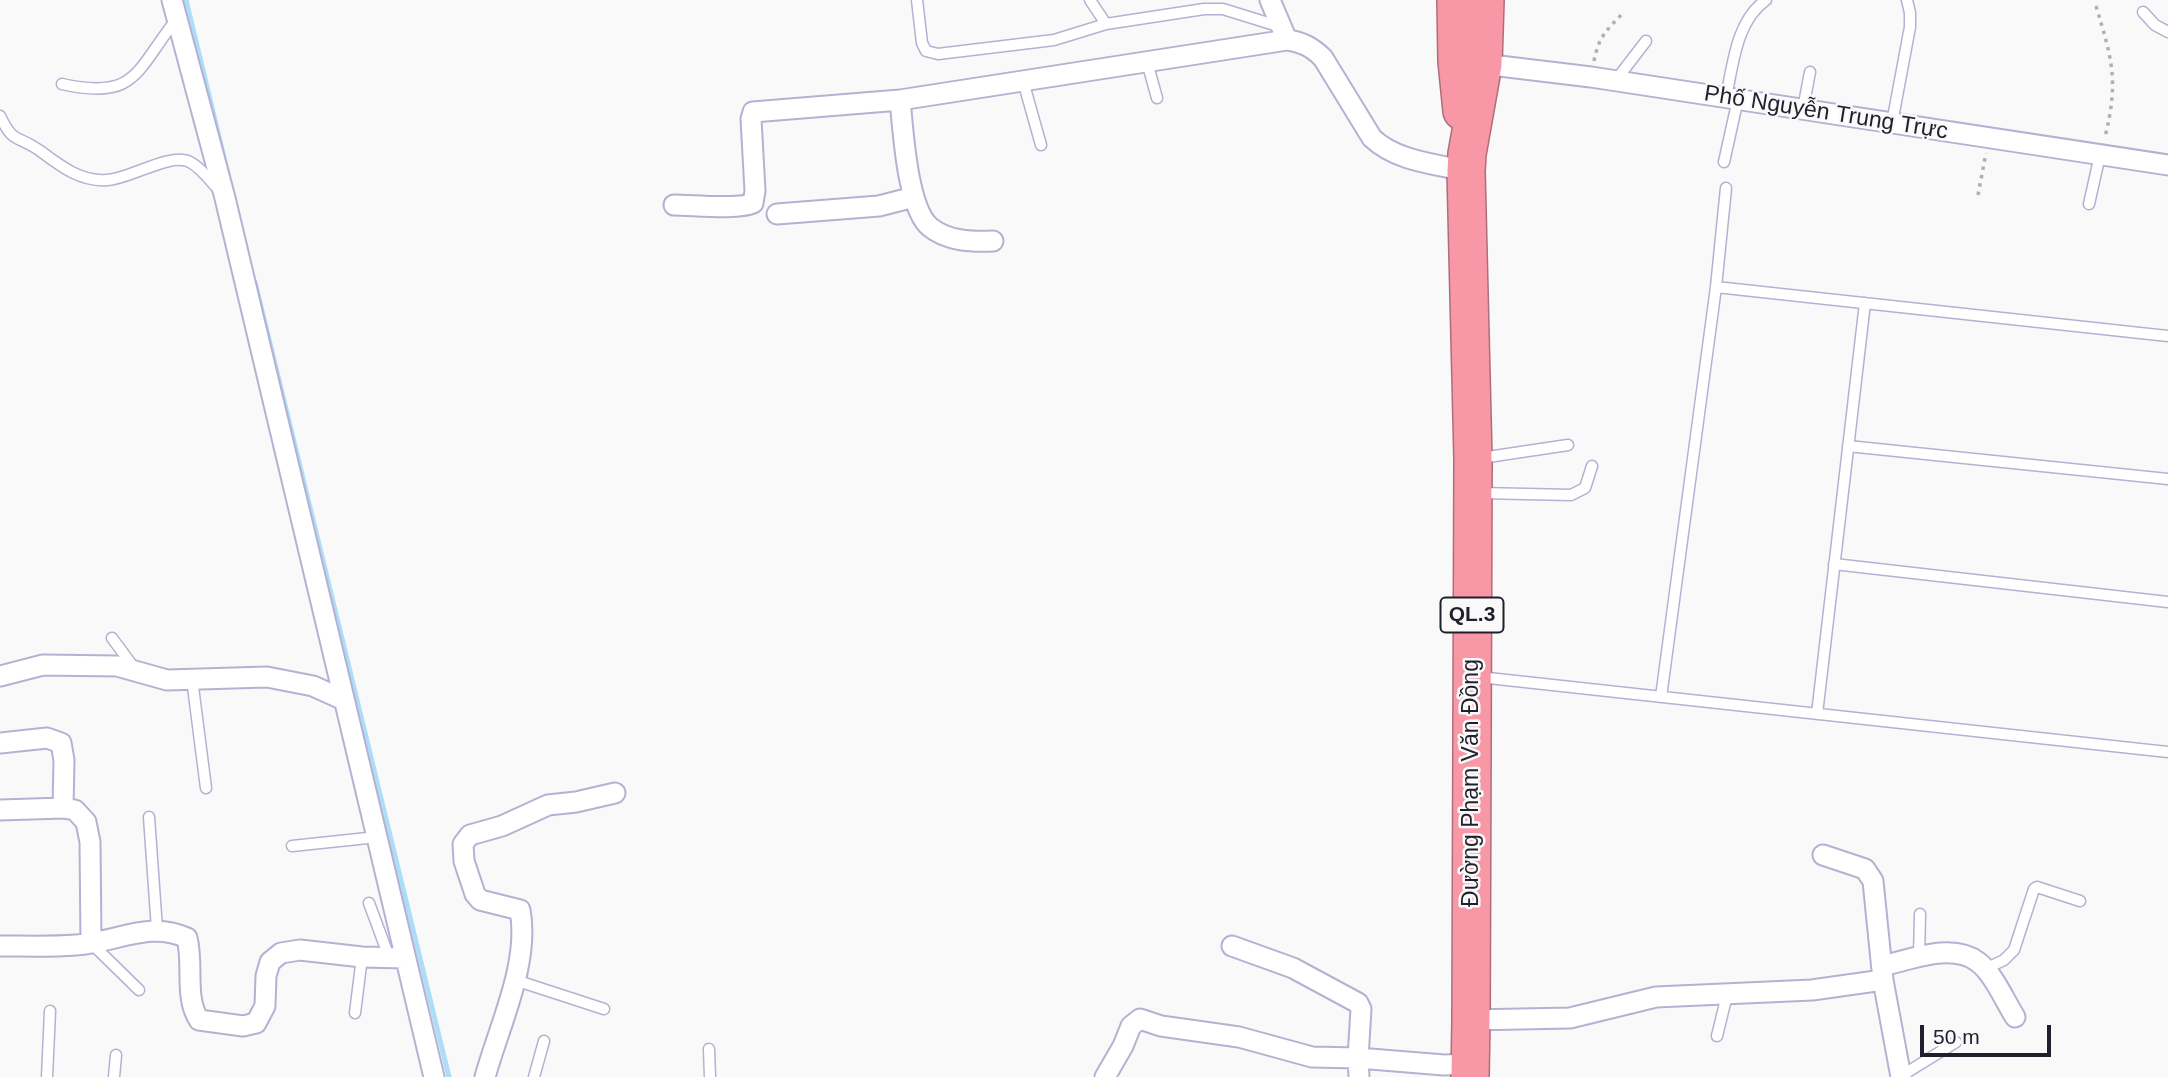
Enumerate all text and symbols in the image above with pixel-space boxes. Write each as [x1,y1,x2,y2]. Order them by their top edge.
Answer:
street label: Phố Nguyễn Trung Trực [1702,80,1950,146]
road number: QL.3 [1440,598,1504,632]
street label: Đường Phạm Văn Đồng [1458,659,1486,907]
scale bar [1923,1010,2054,1054]
text: 50 m [1933,1025,1980,1048]

